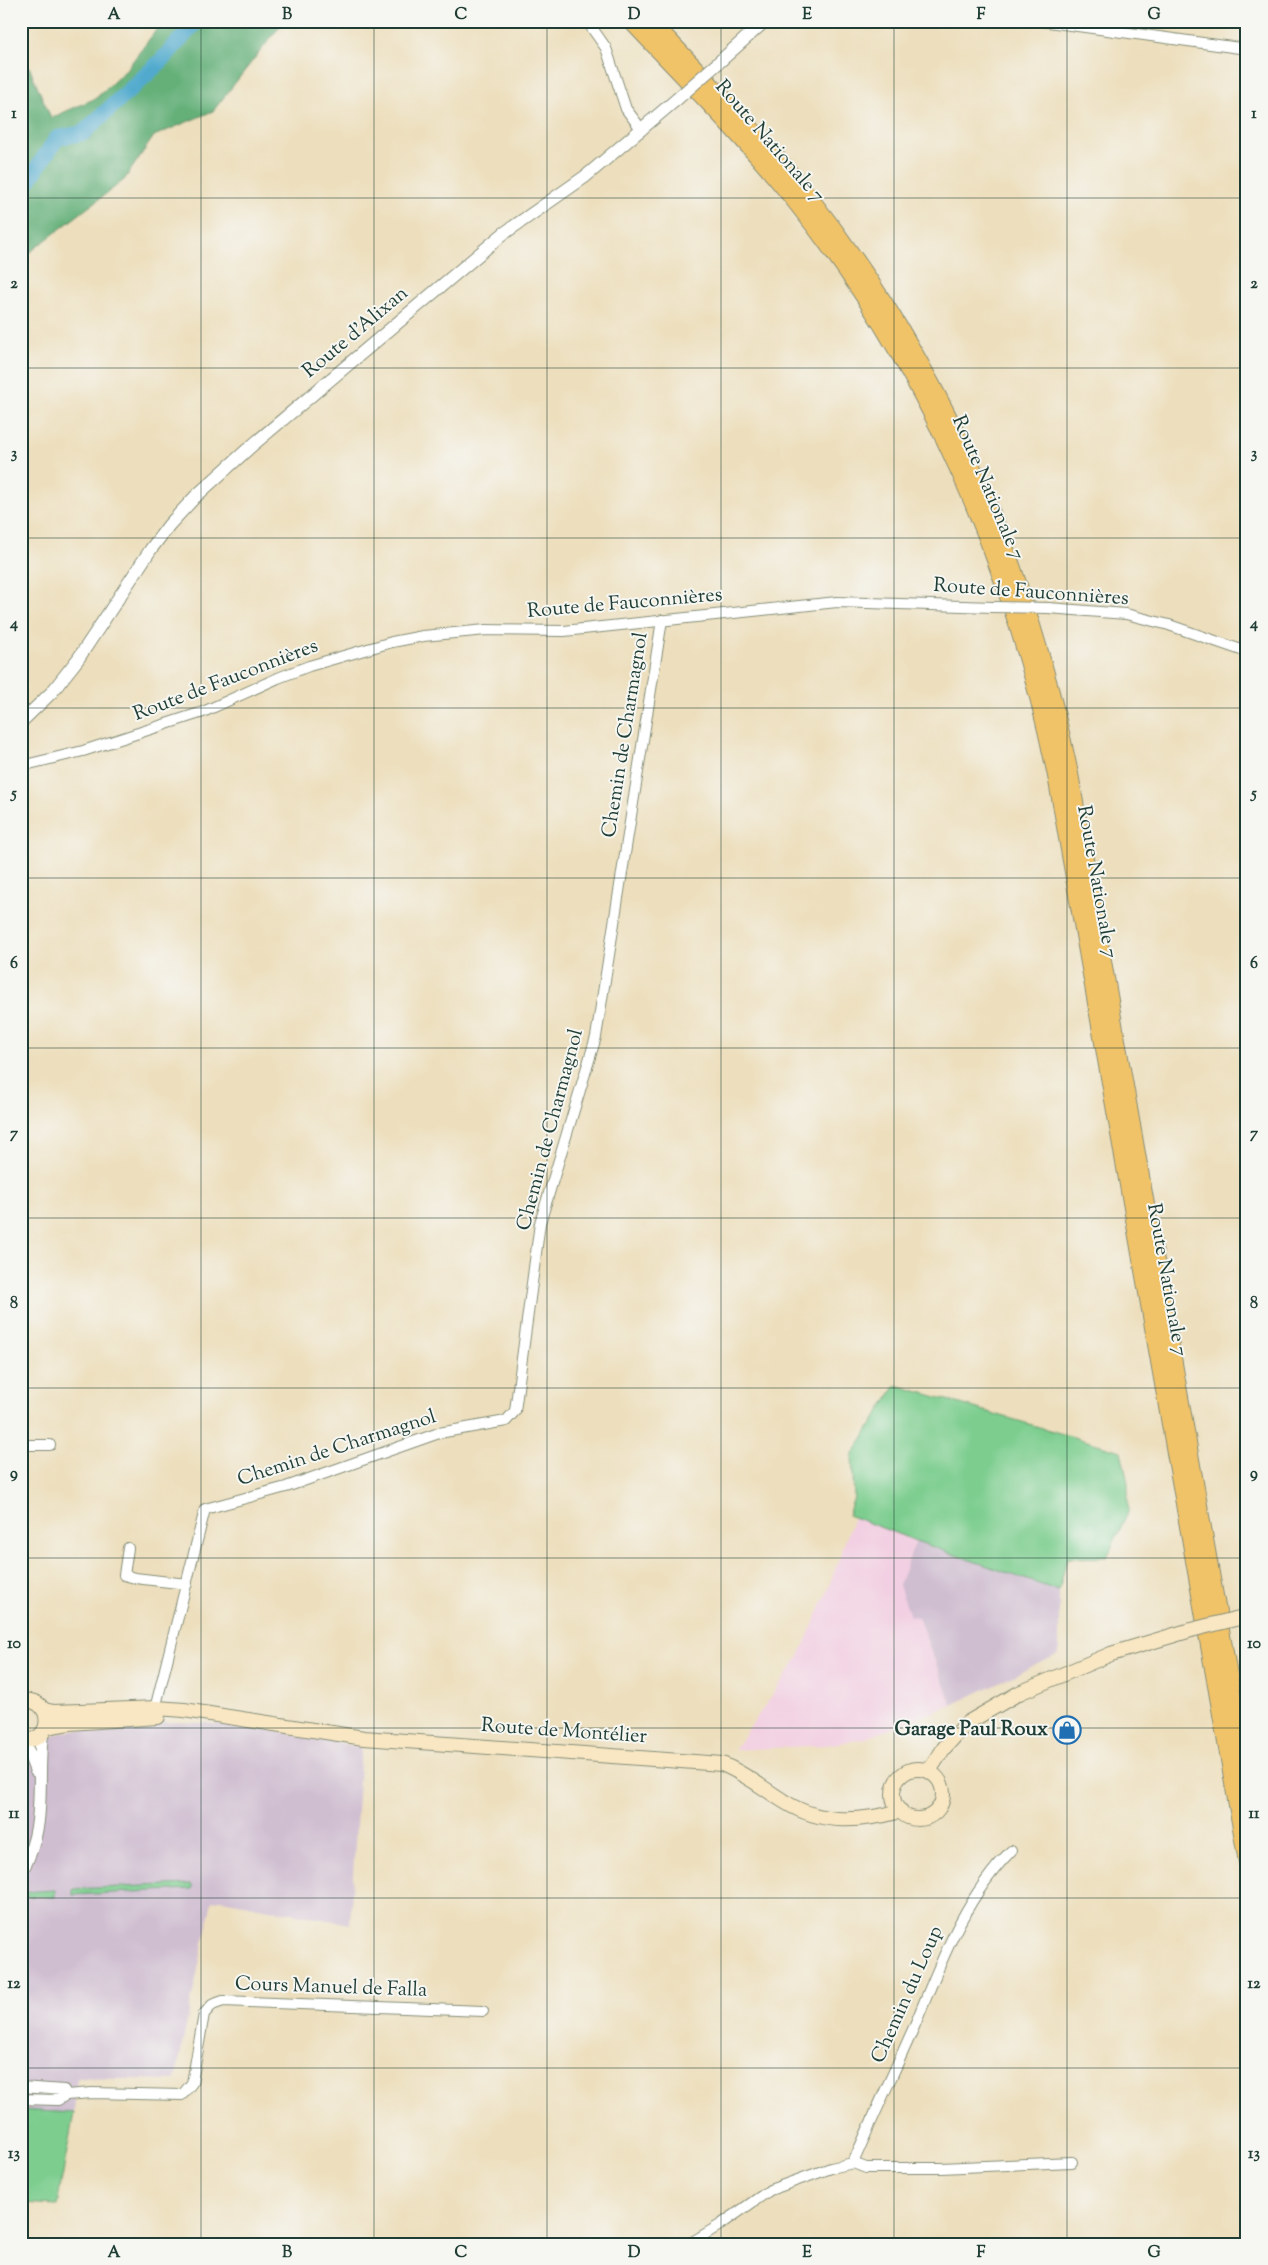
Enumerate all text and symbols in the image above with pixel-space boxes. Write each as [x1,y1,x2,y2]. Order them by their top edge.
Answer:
text: A [108,4,121,27]
text: B [282,4,292,27]
text: C [455,4,468,27]
text: D [628,4,641,27]
text: E [802,4,812,27]
text: F [977,4,986,27]
text: G [1147,4,1161,27]
street label: Route Nationale 7 [707,74,831,210]
text: 1 [11,103,17,126]
text: 1 [1251,103,1257,126]
text: 2 [10,273,18,296]
text: 2 [1250,273,1258,296]
street label: Route d'Alixan [297,280,415,386]
street label: Route Nationale 7 [943,411,1031,565]
text: 3 [11,443,18,466]
text: 3 [1251,443,1258,466]
street label: Route de Fauconnières [932,572,1130,614]
street label: Route de Fauconnières [526,581,724,627]
text: 4 [9,613,18,636]
text: 4 [1249,613,1258,636]
street label: Chemin de Charmagnol [595,630,657,840]
street label: Route de Fauconnières [129,632,323,730]
text: 5 [9,783,17,806]
text: 5 [1249,783,1257,806]
street label: Route Nationale 7 [1068,803,1124,961]
text: 6 [10,953,18,976]
text: 6 [1250,953,1258,976]
street label: Chemin de Charmagnol [510,1026,592,1234]
text: 7 [10,1123,19,1146]
text: 7 [1250,1123,1259,1146]
street label: Route Nationale 7 [1138,1201,1194,1359]
text: 8 [10,1293,18,1316]
text: 8 [1250,1293,1258,1316]
street label: Chemin de Charmagnol [234,1403,441,1495]
text: 9 [10,1463,18,1486]
text: 9 [1250,1463,1258,1486]
text: 10 [7,1633,21,1656]
text: 10 [1247,1633,1261,1656]
street label: Route de Montélier [480,1712,648,1752]
shop icon: Garage Paul Roux [1052,1715,1082,1745]
place label: Garage Paul Roux [895,1716,1048,1745]
text: 11 [9,1803,20,1826]
text: 11 [1249,1803,1260,1826]
street label: Chemin du Loup [865,1922,951,2068]
street label: Cours Manuel de Falla [234,1970,428,2006]
text: 12 [8,1973,21,1996]
text: 12 [1248,1973,1261,1996]
text: 13 [8,2143,20,2166]
text: 13 [1248,2143,1260,2166]
text: A [108,2242,121,2265]
text: B [282,2242,292,2265]
text: C [455,2242,468,2265]
text: D [628,2242,641,2265]
text: E [802,2242,812,2265]
text: F [977,2242,986,2265]
text: G [1147,2242,1161,2265]

